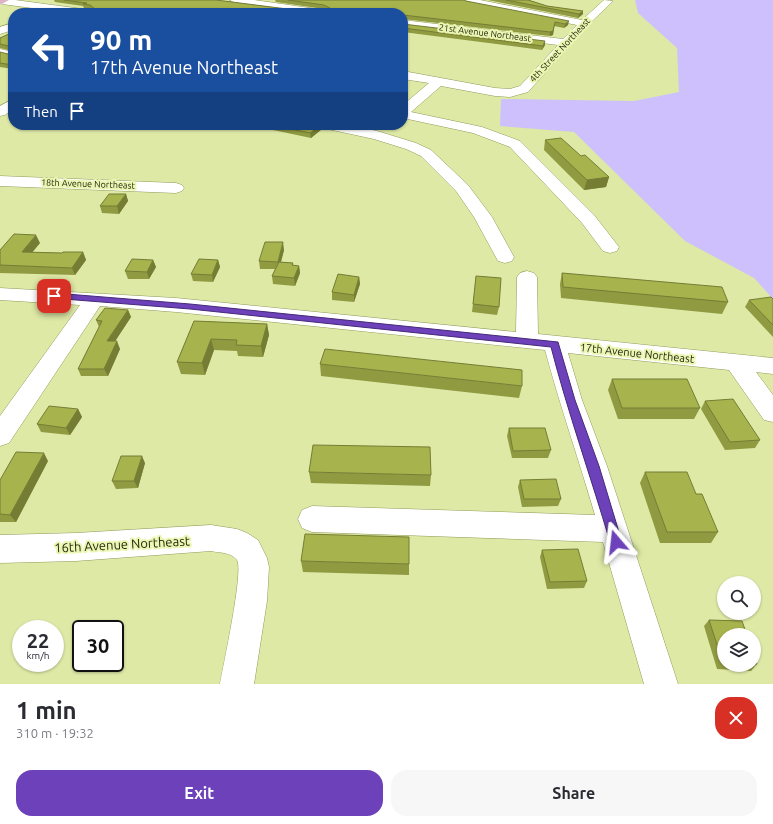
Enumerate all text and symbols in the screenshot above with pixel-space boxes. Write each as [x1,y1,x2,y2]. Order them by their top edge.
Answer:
street label: 4th Street Northeast [528,16,593,84]
street label: 21st Avenue Northeast [438,22,532,44]
icon: left [24,24,76,76]
text: 90 m [90,24,152,55]
text: 17th Avenue Northeast [90,57,278,77]
icon: arrive [66,100,88,122]
text: Then [24,103,58,120]
street label: 18th Avenue Northeast [41,177,136,191]
pin [37,279,71,313]
icon: arrive [43,285,65,307]
street label: 17th Avenue Northeast [579,341,695,365]
position arrow [595,521,637,563]
street label: 16th Avenue Northeast [54,533,190,555]
map controls [717,576,761,672]
button: search [717,576,761,620]
speed limit sign: 30 [72,620,124,672]
button: layers [717,628,761,672]
text: 22 [27,629,49,652]
text: km/h [26,650,50,661]
text: 1 min [16,697,77,724]
button: close [715,697,757,739]
text: 310 m · 19:32 [16,726,94,740]
button: Exit [16,770,383,816]
button: Share [391,770,757,816]

